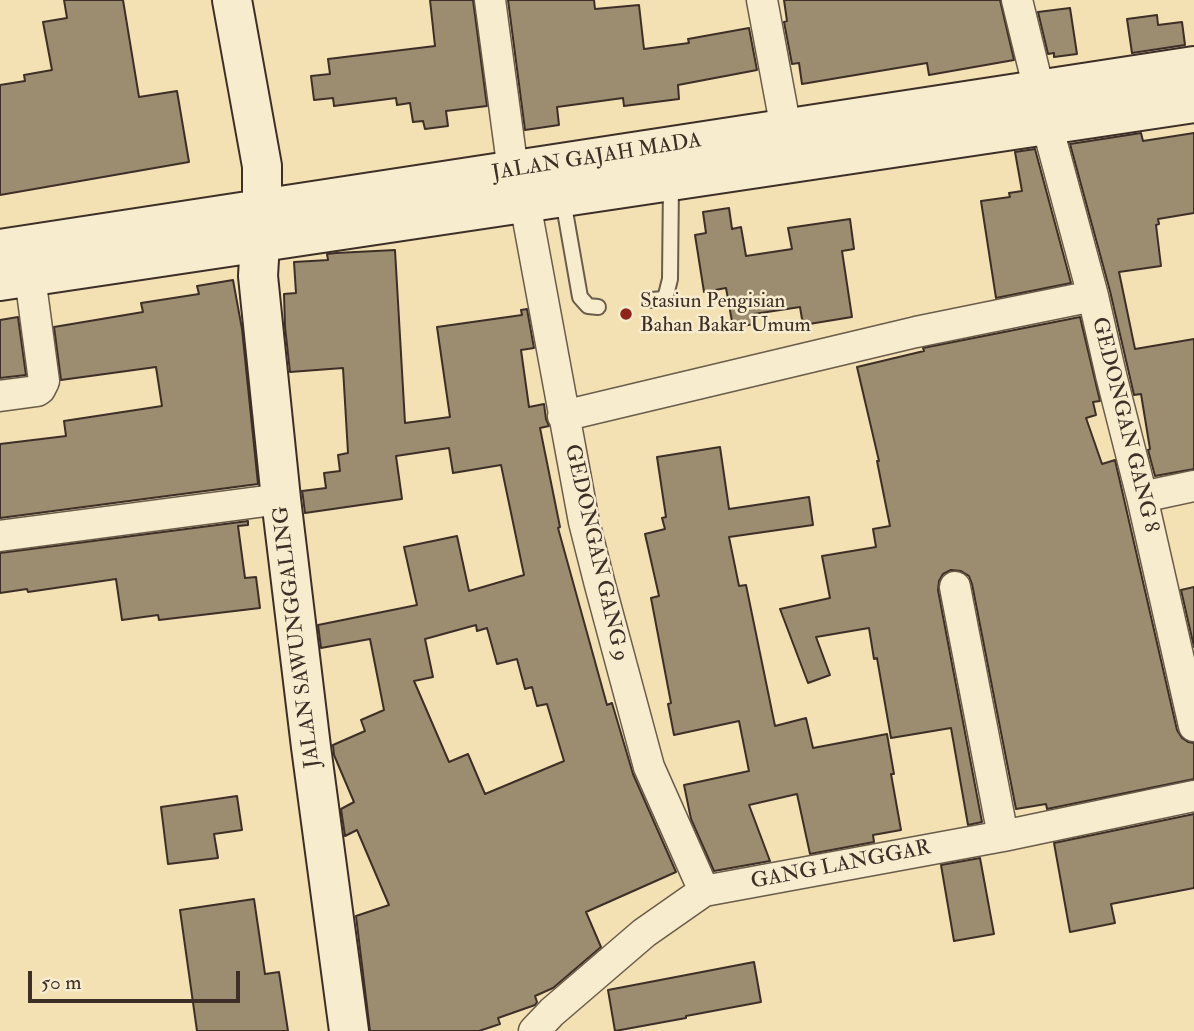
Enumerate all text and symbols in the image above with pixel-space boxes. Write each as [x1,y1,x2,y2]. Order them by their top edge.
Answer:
street label: JALAN GAJAH MADA [490,129,704,187]
place label: Stasiun Pengisian Bahan Bakar Umum [640,289,811,339]
marker: Stasiun Pengisian Bahan Bakar Umum [618,306,634,322]
street label: GEDONGAN GANG 8 [1085,315,1163,535]
street label: GEDONGAN GANG 9 [558,442,632,664]
street label: JALAN SAWUNGGALING [269,505,327,769]
street label: GANG LANGGAR [749,836,933,896]
scale bar [32,958,243,1002]
text: 50 m [41,969,82,996]

